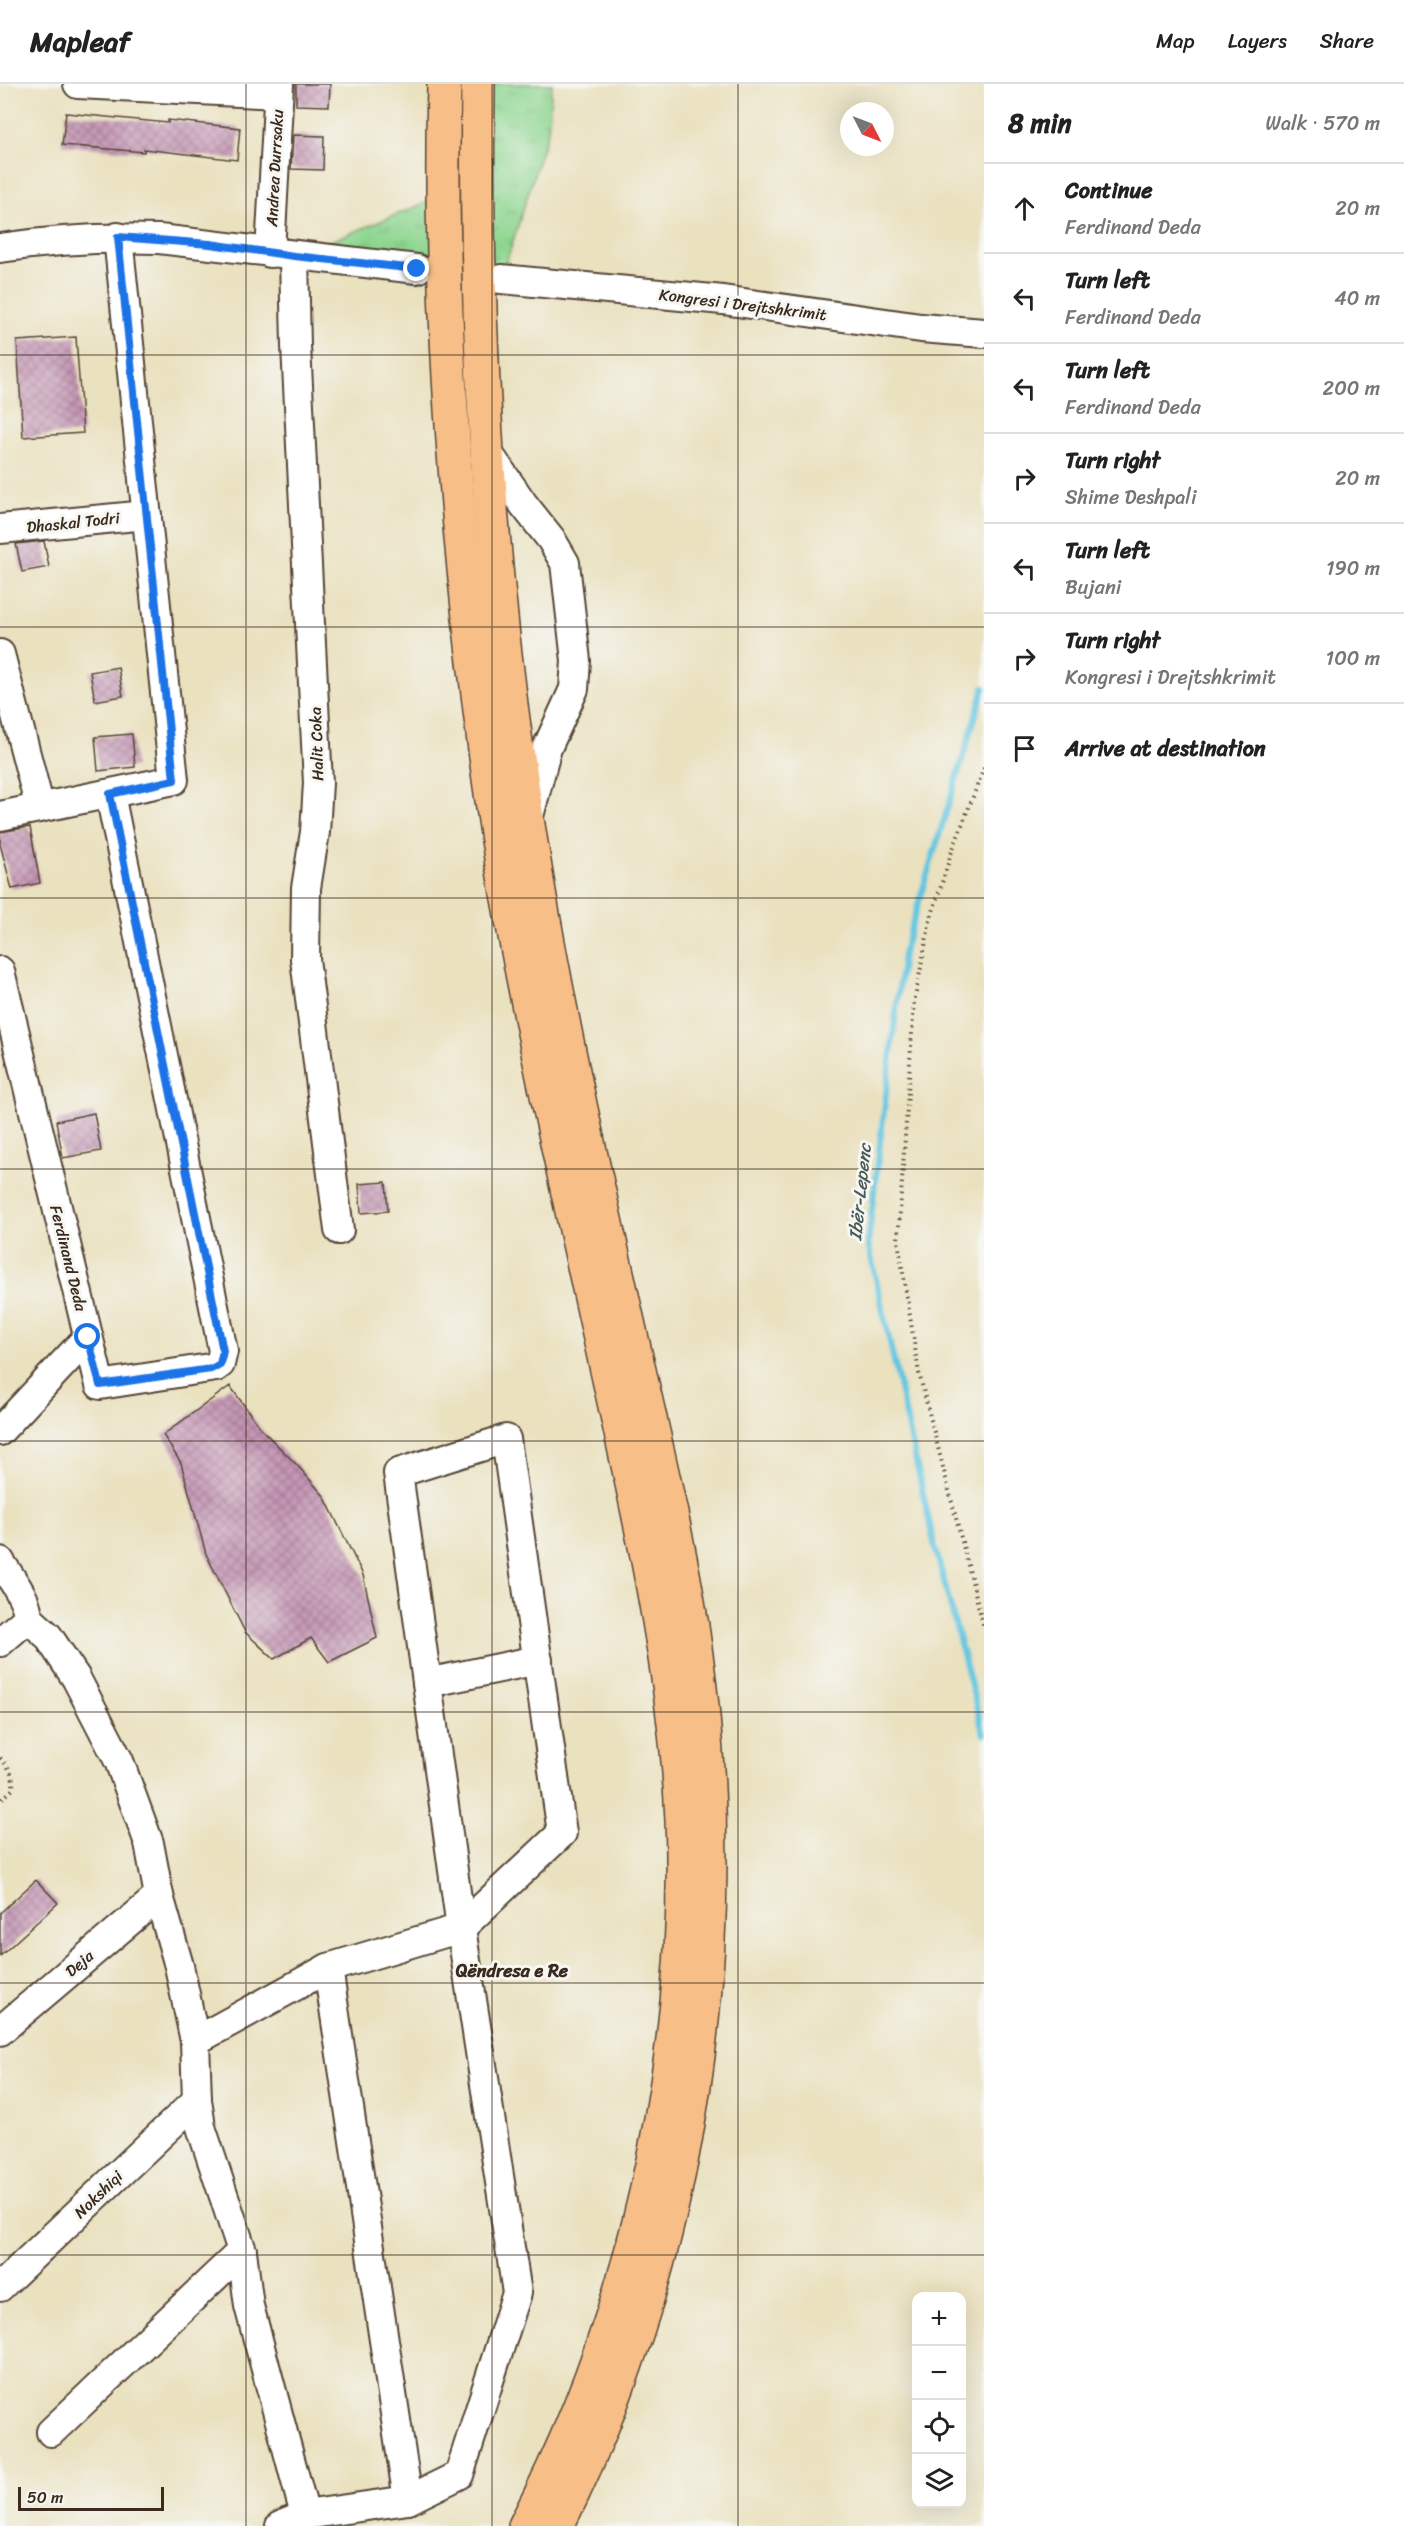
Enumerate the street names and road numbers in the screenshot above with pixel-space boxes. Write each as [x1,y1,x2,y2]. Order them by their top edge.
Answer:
street label: Andrea Durrsaku [257,108,292,228]
street label: Kongresi i Drejtshkrimit [657,280,828,329]
street label: Dhaskal Todri [25,503,122,542]
street label: Halit Coka [301,707,332,781]
street label: Ferdinand Deda [41,1202,96,1315]
street label: Deja [58,1942,101,1984]
street label: Nokshiqi [67,2163,130,2226]

